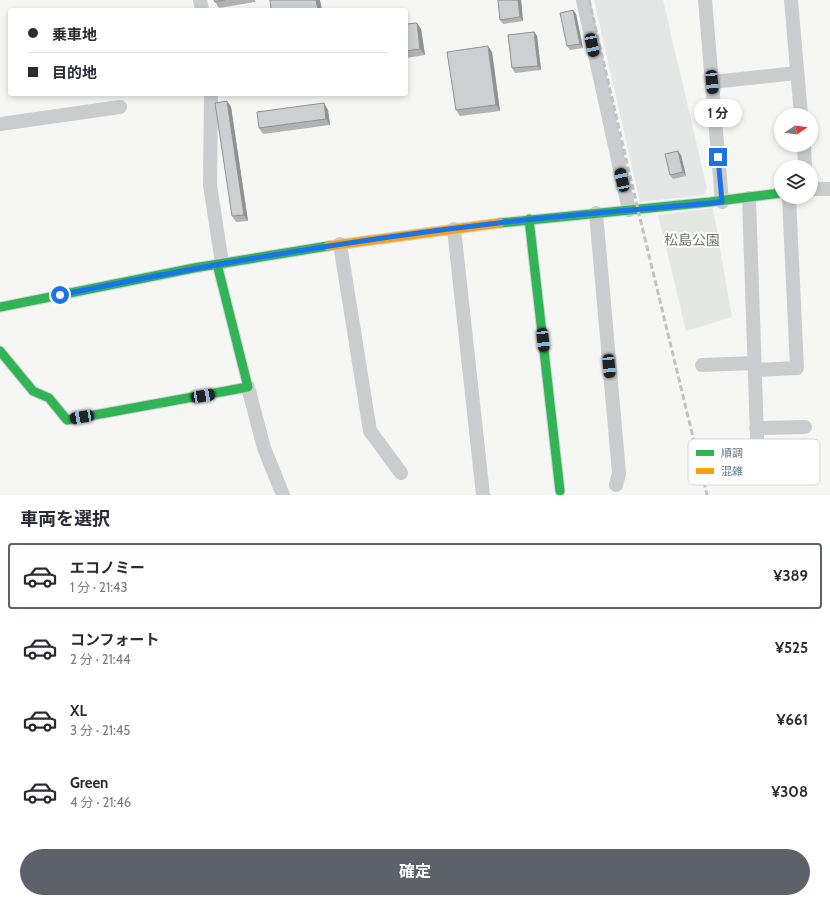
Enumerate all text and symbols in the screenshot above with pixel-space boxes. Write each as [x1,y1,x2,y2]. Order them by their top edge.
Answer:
text: 乗車地 [52,26,97,44]
car [584,32,600,58]
text: 目的地 [52,64,97,82]
car [705,70,719,94]
callout: 1 分 [694,99,742,127]
text: 1 分 [708,105,728,121]
north arrow [774,108,818,152]
map controls [774,108,818,204]
route end [709,148,727,166]
button: layers [774,160,818,204]
car [614,167,630,193]
park label: 松島公園 [664,231,720,249]
route start [51,286,69,304]
car [536,327,550,353]
car [602,354,616,378]
car [190,388,216,404]
car [69,409,95,425]
legend [688,439,820,485]
text: 順調 [721,446,743,460]
text: 混雑 [721,464,743,478]
text: 車両を選択 [20,508,110,530]
icon: car [22,558,58,594]
text: エコノミー [70,559,145,577]
text: ¥389 [773,567,808,585]
text: 1 分 · 21:43 [70,579,127,595]
icon: car [22,630,58,666]
text: コンフォート [70,631,160,649]
text: ¥525 [775,639,808,657]
text: 2 分 · 21:44 [70,651,130,667]
icon: car [22,702,58,738]
text: XL [70,702,87,720]
text: ¥661 [777,711,808,729]
text: 3 分 · 21:45 [70,722,130,738]
icon: car [22,774,58,810]
text: Green [70,774,108,792]
text: ¥308 [771,783,808,801]
text: 4 分 · 21:46 [70,794,131,810]
button: 確定 [20,849,810,895]

